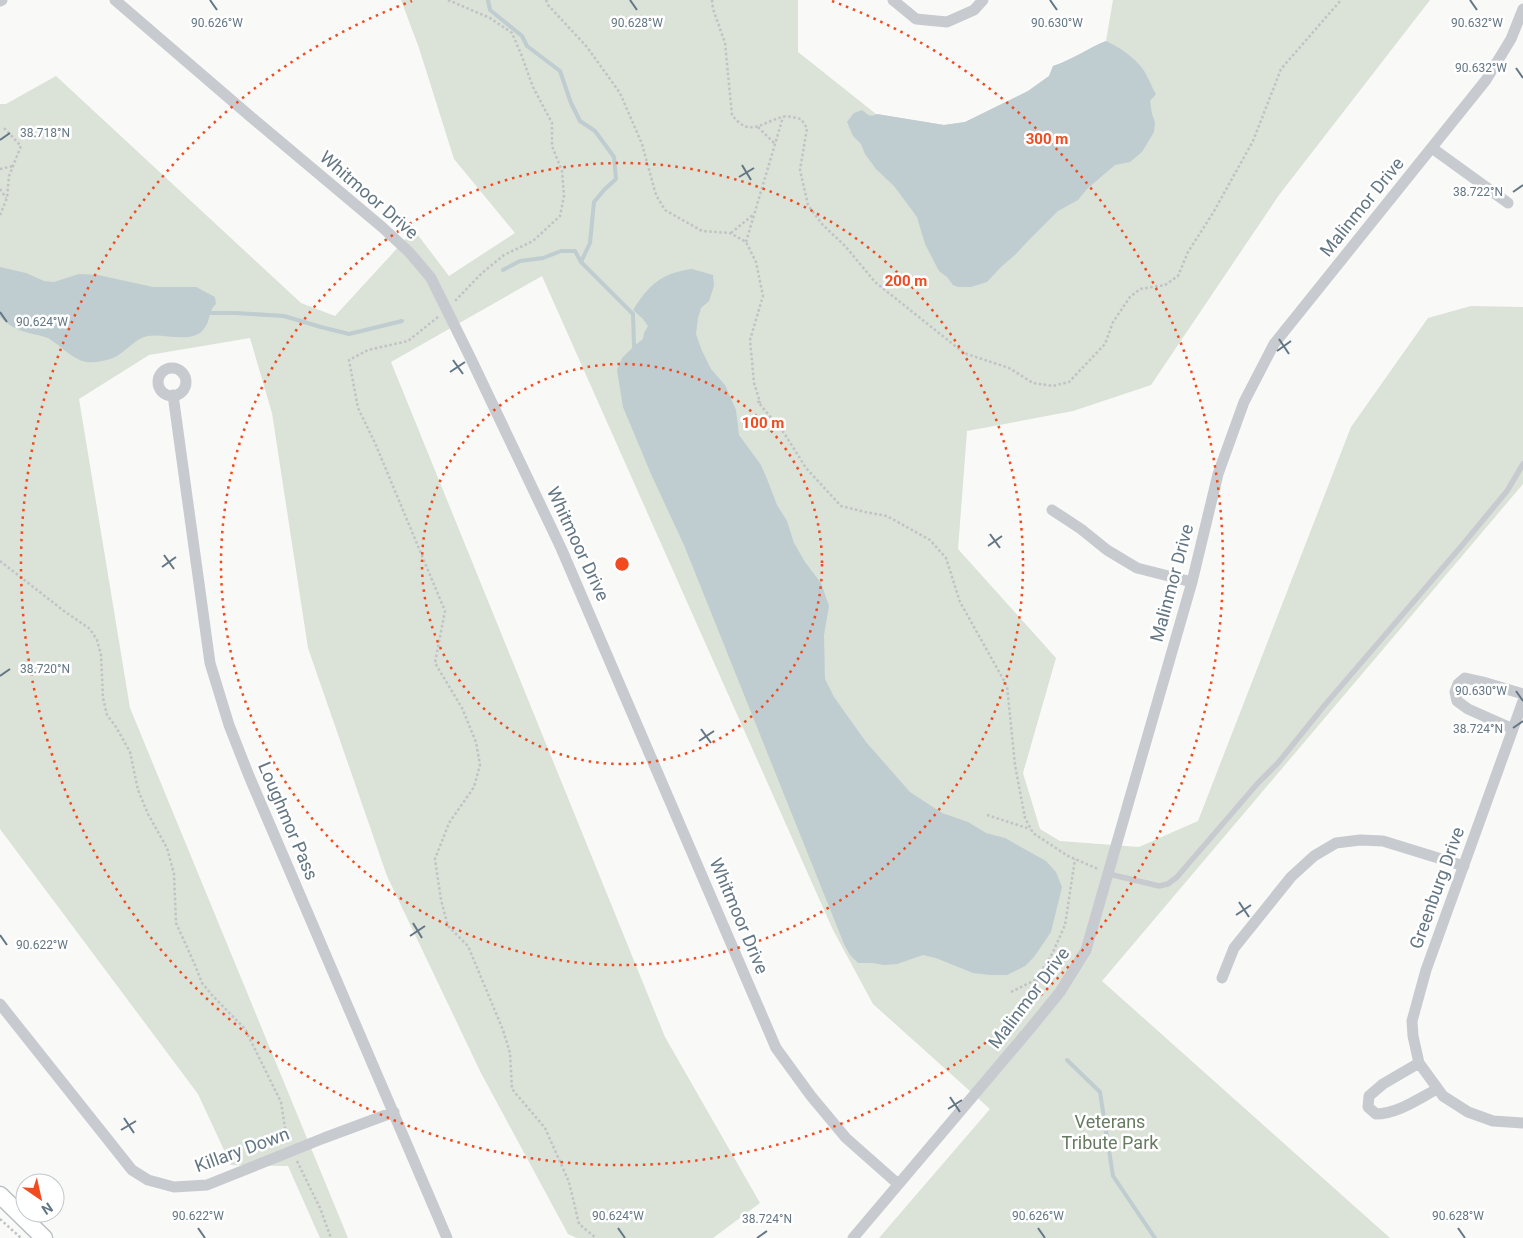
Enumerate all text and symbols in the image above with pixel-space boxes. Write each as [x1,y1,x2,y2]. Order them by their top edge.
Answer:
text: 90.626°W [191,16,243,30]
text: 90.628°W [611,16,663,30]
text: 90.630°W [1031,16,1083,30]
text: 90.632°W [1451,16,1503,30]
text: 90.632°W [1455,61,1507,75]
text: 38.718°N [20,126,70,140]
text: 300 m [1026,130,1068,148]
street label: Whitmoor Drive [316,146,423,243]
street label: Malinmor Drive [1315,153,1408,260]
text: 38.722°N [1453,185,1503,199]
text: 200 m [885,272,927,290]
text: 90.624°W [16,315,68,329]
text: 100 m [742,414,784,432]
street label: Whitmoor Drive [543,483,614,604]
street label: Malinmor Drive [1146,522,1197,644]
centre of rings [613,555,631,573]
text: 38.720°N [20,662,70,676]
text: 90.630°W [1455,684,1507,698]
text: 38.724°N [1453,722,1503,736]
street label: Loughmor Pass [254,759,323,883]
street label: Greenburg Drive [1405,824,1468,952]
street label: Whitmoor Drive [706,855,773,977]
text: 90.622°W [16,938,68,952]
street label: Malinmor Drive [984,943,1073,1052]
park label: Veterans Tribute Park [1062,1111,1159,1153]
street label: Killary Down [192,1123,292,1176]
north arrow [15,1173,65,1223]
text: N [39,1199,56,1218]
text: 90.622°W [172,1209,224,1223]
text: 90.624°W [592,1209,644,1223]
text: 90.626°W [1012,1209,1064,1223]
text: 90.628°W [1432,1209,1484,1223]
text: 38.724°N [742,1212,792,1226]

